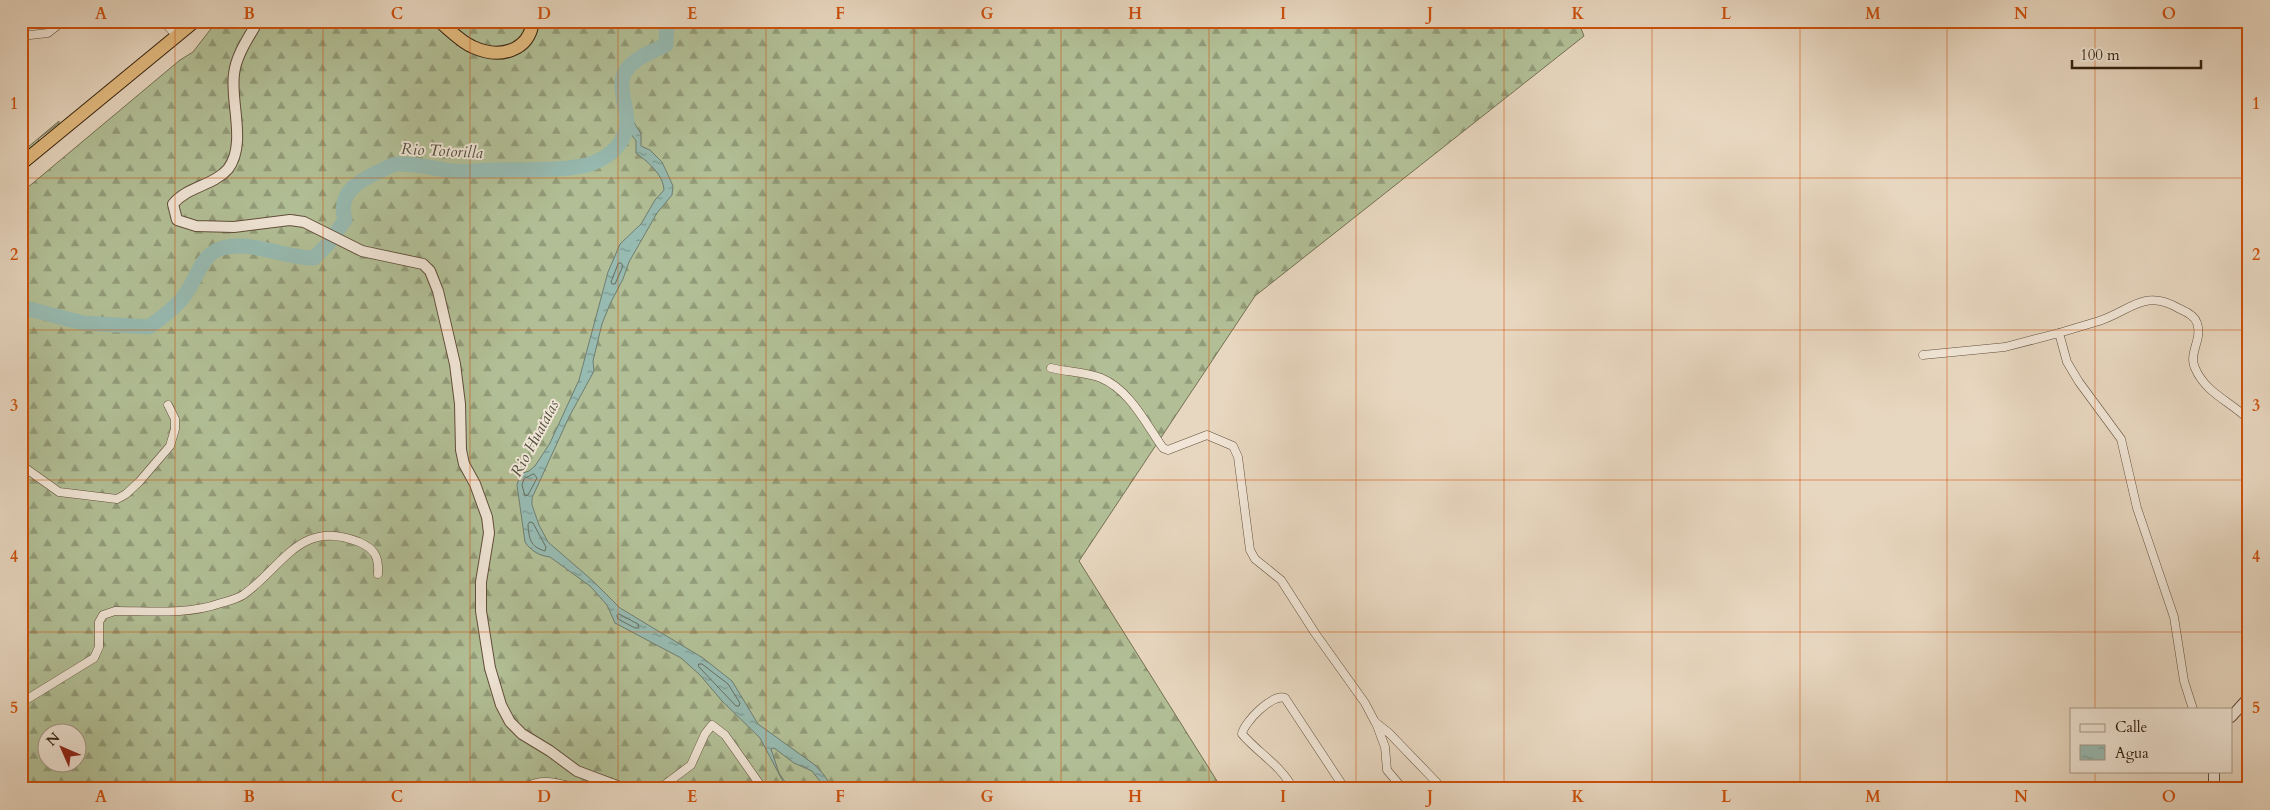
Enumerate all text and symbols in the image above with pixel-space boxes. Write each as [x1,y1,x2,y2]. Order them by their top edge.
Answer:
text: A [95,3,107,25]
text: B [243,3,255,25]
text: C [391,3,403,25]
text: D [537,3,551,25]
text: E [687,3,697,25]
text: F [835,3,845,25]
text: G [980,3,994,25]
text: H [1128,3,1142,25]
text: I [1280,3,1286,25]
text: J [1425,3,1433,25]
text: K [1572,3,1585,25]
text: L [1721,3,1732,25]
text: M [1865,3,1881,25]
text: N [2014,3,2028,25]
text: O [2162,3,2176,25]
scale bar [2072,38,2201,70]
text: 100 m [2080,45,2120,65]
text: 1 [10,93,18,115]
text: 1 [2252,93,2260,115]
water label: Rio Totorilla [400,138,484,164]
text: 2 [10,244,18,266]
text: 2 [2252,244,2260,266]
text: 3 [10,395,18,417]
text: 3 [2252,395,2260,417]
water label: Rio Huatatas [505,396,565,481]
text: 4 [10,546,18,568]
text: 4 [2252,546,2260,568]
text: 5 [10,697,18,719]
text: 5 [2252,697,2260,719]
legend [2070,708,2232,772]
text: Calle [2115,717,2148,737]
north arrow [38,722,88,772]
text: N [42,728,64,750]
text: Agua [2115,743,2149,763]
text: A [95,786,107,808]
text: B [243,786,255,808]
text: C [391,786,403,808]
text: D [537,786,551,808]
text: E [687,786,697,808]
text: F [835,786,845,808]
text: G [980,786,994,808]
text: H [1128,786,1142,808]
text: I [1280,786,1286,808]
text: J [1425,786,1433,808]
text: K [1572,786,1585,808]
text: L [1721,786,1732,808]
text: M [1865,786,1881,808]
text: N [2014,786,2028,808]
text: O [2162,786,2176,808]

